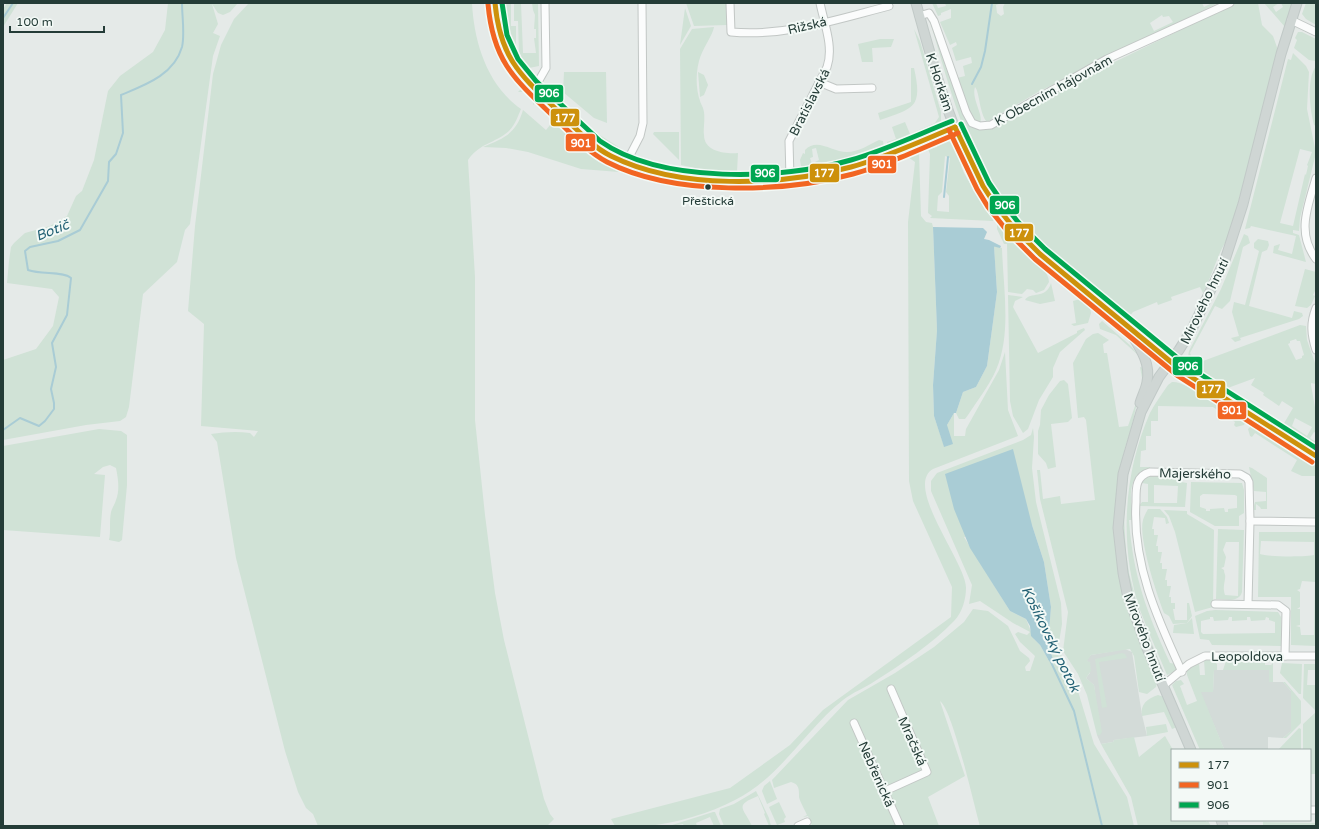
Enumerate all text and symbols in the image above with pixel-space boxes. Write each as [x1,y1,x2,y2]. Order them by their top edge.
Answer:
scale bar [10,8,104,34]
street label: Rižská [786,14,828,38]
text: 100 m [16,15,53,29]
street label: K Horkám [922,51,956,114]
street label: K Obecním hájovnám [992,52,1115,130]
street label: Bratislavská [786,66,834,139]
line badge: 906 [534,84,564,103]
text: 906 [539,87,559,100]
line badge: 177 [550,108,580,127]
text: 177 [555,112,575,125]
line badge: 901 [565,133,596,152]
text: 901 [571,137,591,150]
line badge: 901 [867,155,897,174]
text: 901 [872,158,892,171]
line badge: 177 [809,163,840,183]
line badge: 906 [750,164,780,183]
text: 906 [755,167,775,180]
text: 177 [814,167,834,180]
marker: Přeštická [703,182,713,192]
place label: Přeštická [682,194,734,208]
line badge: 906 [989,195,1020,215]
text: 906 [995,199,1015,212]
water label: Botič [33,216,73,245]
line badge: 177 [1004,223,1034,242]
text: 177 [1009,227,1029,240]
street label: Mírového hnutí [1177,256,1233,347]
line badge: 906 [1172,356,1203,376]
text: 906 [1178,360,1198,373]
line badge: 177 [1196,380,1226,399]
text: 177 [1201,383,1221,396]
line badge: 901 [1217,401,1247,420]
text: 901 [1222,404,1242,417]
street label: Majerského [1159,465,1231,483]
water label: Košíkovský potok [1018,584,1084,696]
street label: Mírového hnutí [1120,591,1168,684]
street label: Leopoldova [1211,649,1283,665]
street label: Mračská [894,714,930,768]
street label: Nebřenická [854,739,898,810]
legend [1171,749,1311,821]
text: 177 [1207,758,1230,772]
text: 901 [1207,778,1230,792]
text: 906 [1207,798,1230,812]

